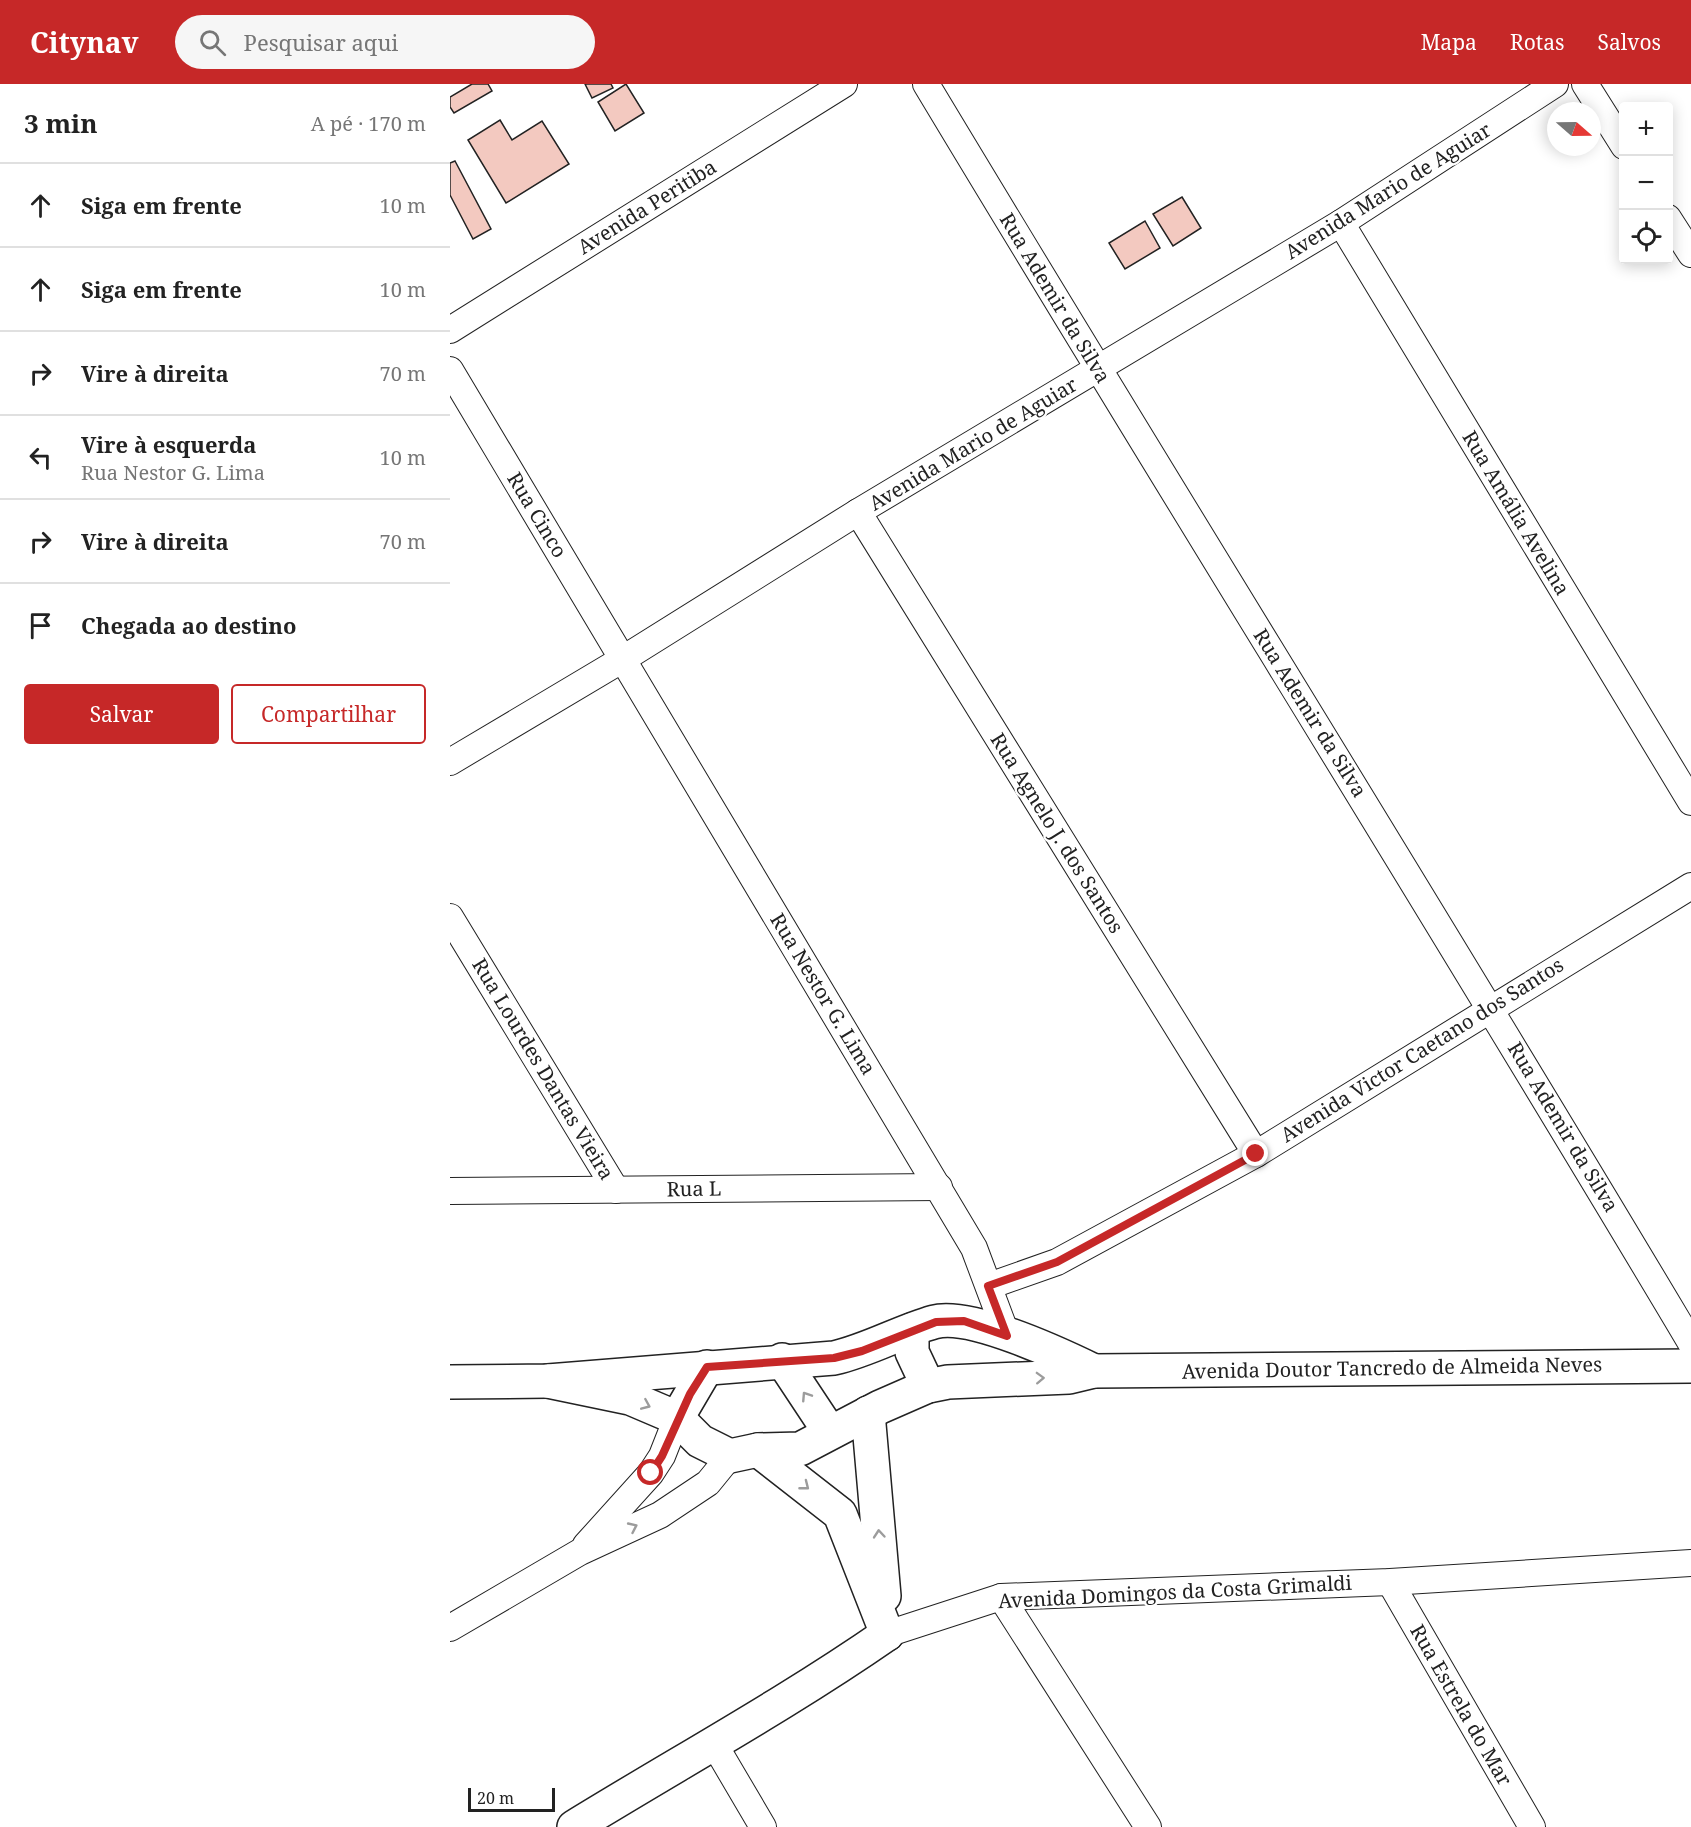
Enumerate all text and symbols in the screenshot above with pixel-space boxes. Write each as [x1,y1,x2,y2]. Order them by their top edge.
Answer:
search box [175,15,595,69]
text: Citynav [30,23,139,61]
icon: search [196,26,229,59]
text: Pesquisar aqui [244,27,398,57]
text: Mapa [1421,28,1477,56]
text: Rotas [1510,28,1564,56]
text: Salvos [1597,28,1661,56]
north arrow [1547,102,1601,156]
map controls [1619,102,1673,264]
button: + [1619,102,1673,156]
text: 3 min [24,105,98,141]
text: A pé · 170 m [311,110,426,137]
street label: Avenida Mario de Aguiar [1280,116,1496,265]
street label: Avenida Peritiba [572,153,721,260]
button: − [1619,156,1673,210]
icon: ahead [24,189,57,222]
text: Siga em frente [81,190,242,220]
text: 10 m [380,192,426,219]
street label: Rua Ademir da Silva [994,208,1117,388]
button: locate [1619,210,1673,264]
icon: ahead [24,273,57,306]
text: Siga em frente [81,274,242,304]
text: 10 m [380,276,426,303]
icon: right [24,357,57,390]
text: Vire à direita [81,358,229,388]
text: 70 m [380,360,426,387]
street label: Avenida Mario de Aguiar [864,370,1082,516]
street label: Rua Amália Avelina [1457,425,1576,600]
text: Vire à esquerda [81,429,257,459]
icon: left [24,441,57,474]
text: 10 m [380,444,426,471]
text: Rua Nestor G. Lima [81,459,265,486]
street label: Rua Cinco [501,467,574,563]
icon: right [24,525,57,558]
text: Vire à direita [81,526,229,556]
text: 70 m [380,528,426,555]
icon: arrive [24,609,57,642]
text: Chegada ao destino [81,610,296,640]
street label: Rua Ademir da Silva [1248,623,1373,802]
button: Salvar [24,684,219,744]
button: Compartilhar [231,684,426,744]
street label: Rua Agnelo J. dos Santos [985,727,1130,938]
street label: Rua Nestor G. Lima [764,908,882,1080]
street label: Avenida Victor Caetano dos Santos [1275,951,1568,1148]
street label: Rua Lourdes Dantas Vieira [466,953,620,1185]
street label: Rua Ademir da Silva [1502,1037,1625,1217]
route end [1242,1140,1268,1166]
street label: Rua L [666,1175,722,1202]
street label: Avenida Doutor Tancredo de Almeida Neves [1182,1350,1602,1385]
one-way arrow [1035,1371,1044,1384]
one-way arrow [802,1391,813,1402]
one-way arrow [639,1398,650,1410]
route start [637,1459,663,1485]
one-way arrow [798,1479,809,1490]
one-way arrow [627,1522,638,1534]
one-way arrow [873,1529,886,1539]
street label: Avenida Domingos da Costa Grimaldi [997,1569,1353,1614]
street label: Rua Estrela do Mar [1404,1619,1519,1791]
scale bar [468,1785,555,1812]
text: 20 m [477,1787,514,1809]

